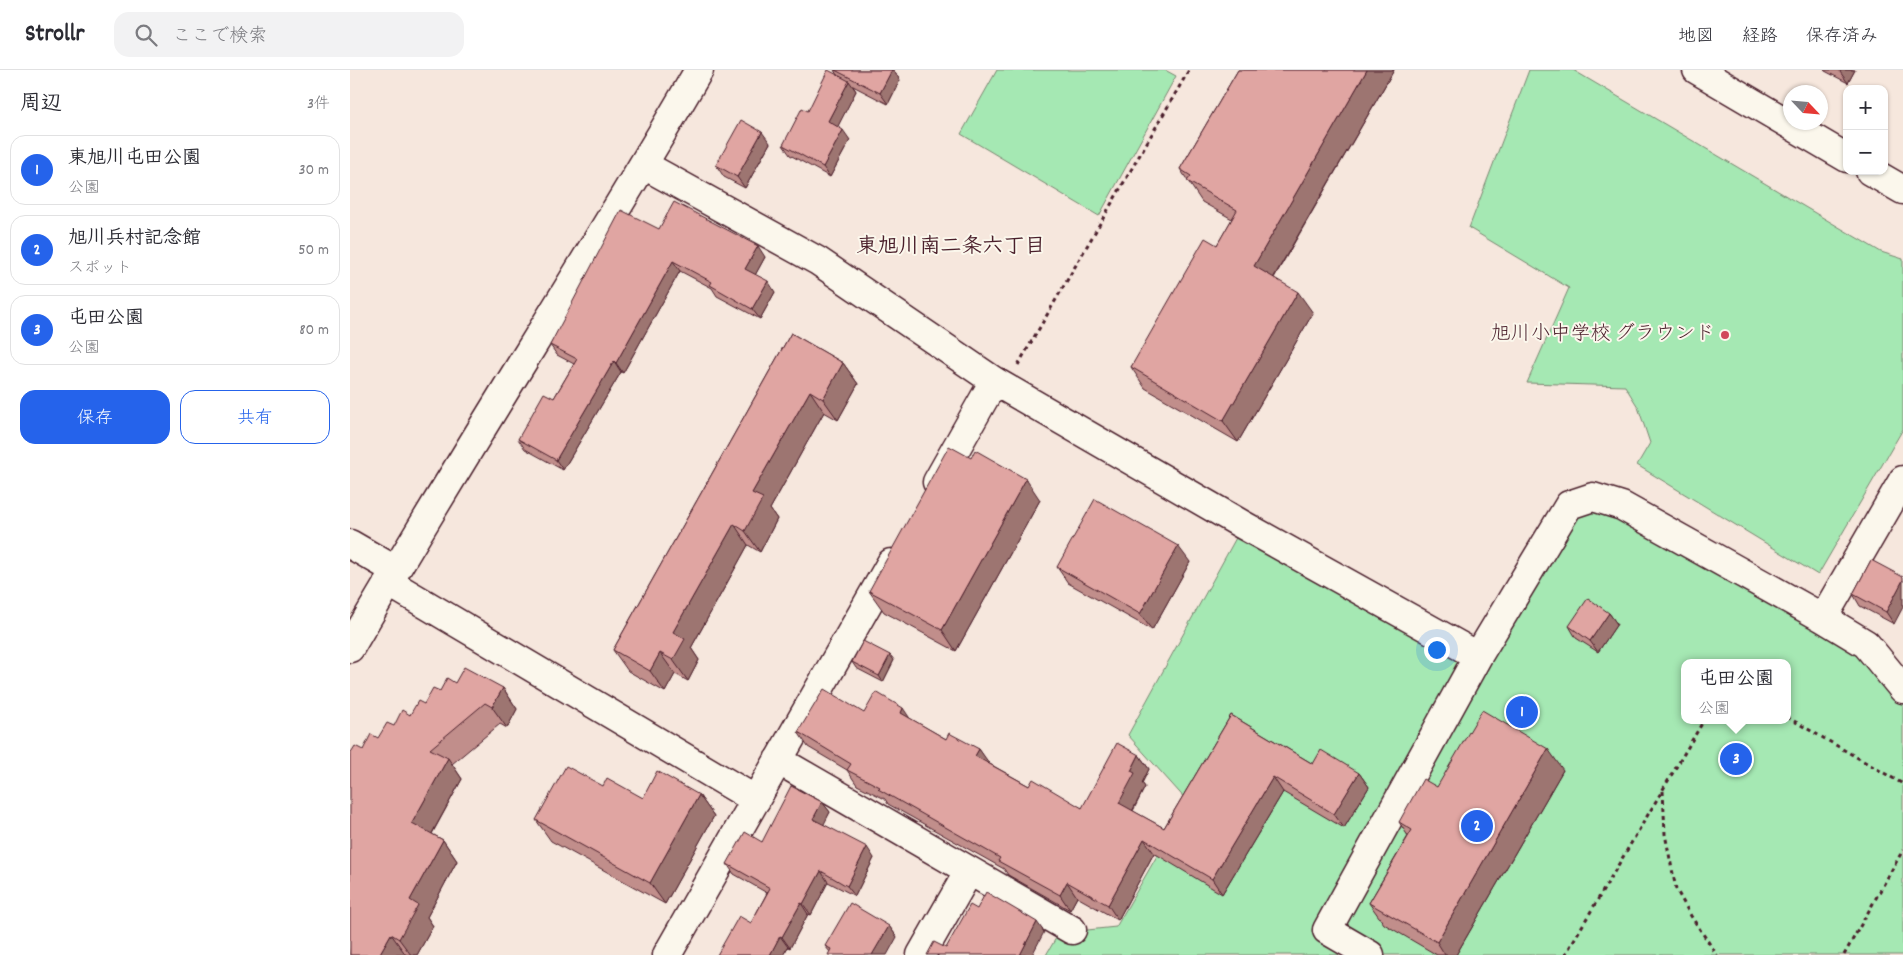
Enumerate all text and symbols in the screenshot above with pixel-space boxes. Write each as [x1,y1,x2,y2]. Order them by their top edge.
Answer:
search box [114,12,464,57]
text: Strollr [25,18,84,52]
icon: search [132,21,160,49]
text: ここで検索 [172,24,267,51]
text: 地図 [1678,25,1714,50]
text: 経路 [1742,25,1778,50]
text: 保存済み [1806,25,1878,50]
north arrow [1783,85,1828,130]
map controls [1843,85,1888,175]
button: + [1843,85,1888,130]
text: 周辺 [20,90,62,120]
text: 3件 [307,93,330,116]
button: − [1843,130,1888,175]
text: 東旭川屯田公園 [68,146,201,173]
text: 1 [35,159,39,182]
text: 30 m [299,159,329,182]
text: 公園 [68,177,100,200]
text: 旭川兵村記念館 [68,226,201,253]
district label: 東旭川南二条六丁目 [857,233,1046,263]
text: 2 [34,239,41,262]
text: 50 m [298,239,329,262]
text: スポット [68,257,132,280]
text: 屯田公園 [68,306,144,333]
text: 3 [33,319,41,342]
text: 80 m [299,319,329,342]
place label: 旭川小中学校 グラウンド [1490,321,1715,349]
marker: 旭川小中学校 グラウンド [1719,329,1731,341]
text: 公園 [68,337,100,360]
button: 保存 [20,390,170,444]
button: 共有 [180,390,330,444]
your location [1424,637,1450,663]
popup [1681,659,1791,724]
text: 屯田公園 [1698,667,1774,694]
pin: 1 [1506,693,1538,731]
text: 公園 [1698,698,1730,721]
pin: 3 [1720,740,1752,778]
pin: 2 [1461,807,1493,845]

